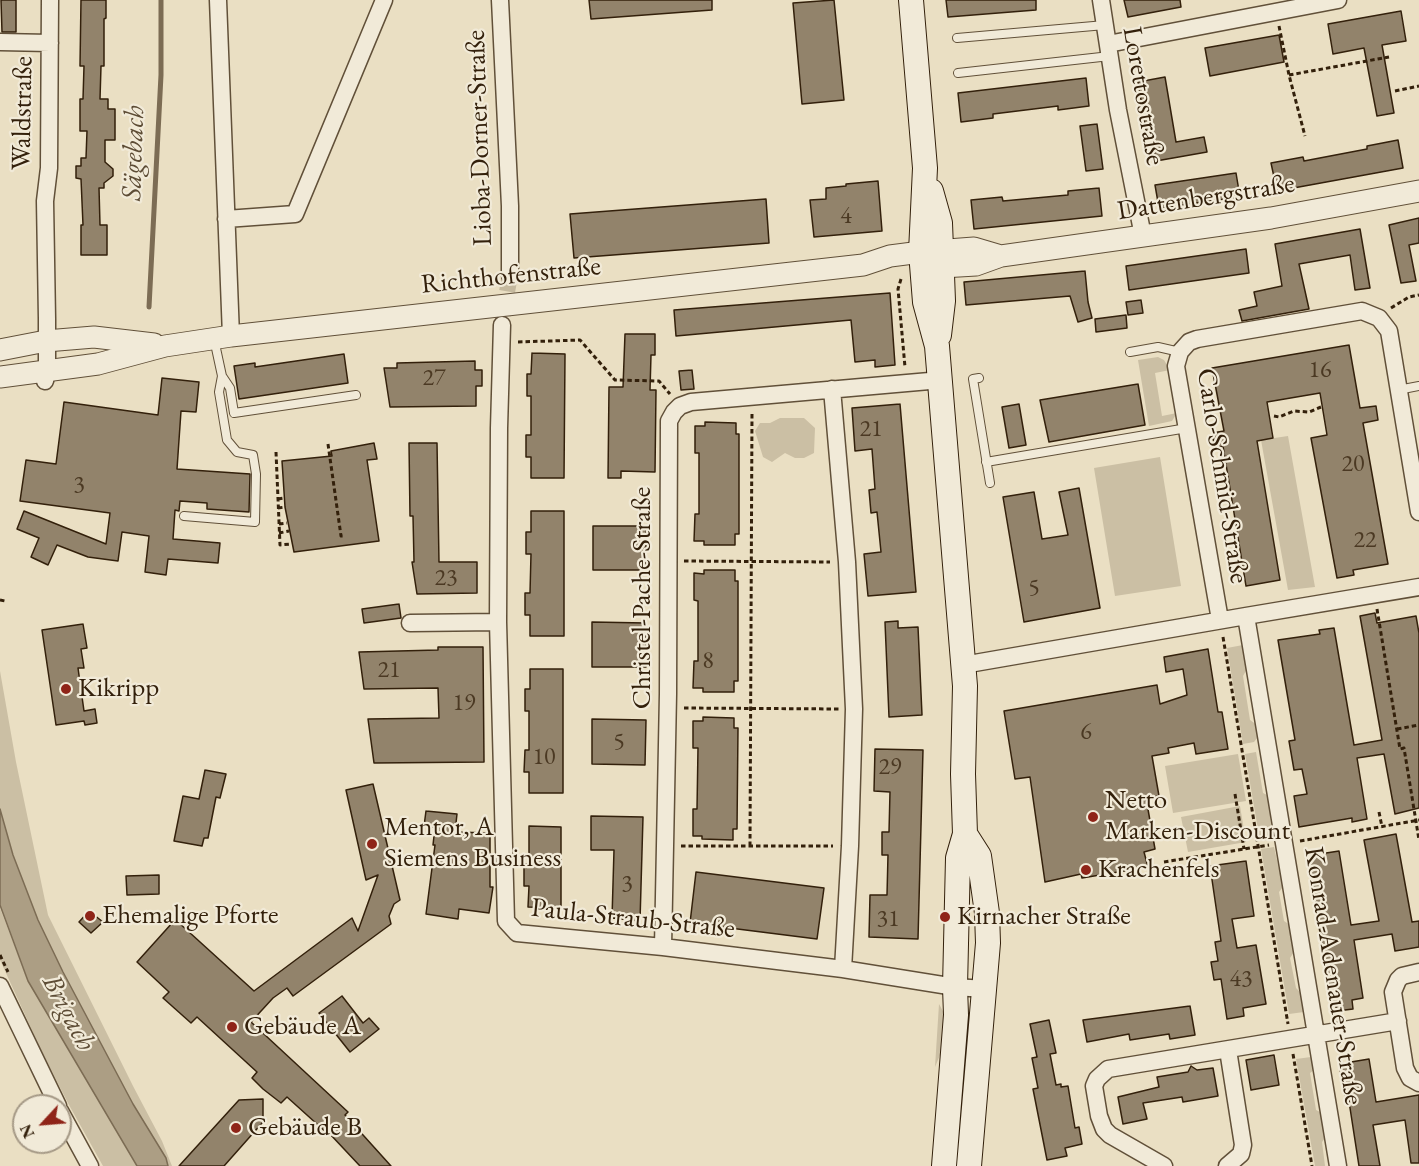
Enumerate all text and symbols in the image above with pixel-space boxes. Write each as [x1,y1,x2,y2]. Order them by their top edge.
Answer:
street label: Lorettostraße [1115,24,1171,168]
street label: Lioba-Dorner-Straße [460,29,500,247]
street label: Waldstraße [6,56,40,170]
water label: Sägebach [116,105,152,201]
street label: Dattenbergstraße [1115,168,1297,228]
house number: 4 [840,202,852,230]
street label: Richthofenstraße [420,250,602,302]
house number: 16 [1308,356,1332,384]
house number: 27 [422,364,446,392]
street label: Carlo-Schmid-Straße [1189,366,1255,586]
house number: 21 [859,415,883,443]
house number: 20 [1341,450,1365,478]
house number: 3 [73,471,85,499]
street label: Christel-Pache-Straße [627,487,659,709]
house number: 22 [1353,526,1377,554]
house number: 23 [434,564,458,592]
house number: 5 [1028,574,1040,602]
house number: 8 [702,647,714,675]
house number: 21 [377,656,401,684]
place label: Kikripp [78,673,159,705]
marker: Kikripp [59,682,73,696]
house number: 19 [452,689,476,717]
house number: 6 [1080,718,1092,746]
house number: 5 [613,728,625,756]
house number: 10 [532,743,556,771]
house number: 29 [878,753,902,781]
place label: Netto Marken-Discount [1105,785,1290,848]
marker: Netto Marken-Discount [1086,810,1100,824]
place label: Mentor, A Siemens Business [384,812,561,875]
marker: Mentor, A Siemens Business [365,837,379,851]
street label: Konrad-Adenauer-Straße [1297,845,1369,1107]
place label: Krachenfels [1098,854,1219,886]
marker: Krachenfels [1079,863,1093,877]
house number: 3 [621,870,633,898]
street label: Paula-Straub-Straße [530,892,736,946]
place label: Ehemalige Pforte [102,900,278,932]
place label: Kirnacher Straße [957,901,1131,933]
house number: 31 [876,905,900,933]
marker: Ehemalige Pforte [83,909,97,923]
marker: Kirnacher Straße [938,910,952,924]
house number: 43 [1229,965,1253,993]
water label: Brigach [34,969,102,1057]
place label: Gebäude A [244,1011,361,1043]
marker: Gebäude A [225,1020,239,1034]
north arrow [12,1094,72,1154]
place label: Gebäude B [248,1112,362,1144]
text: N [15,1121,39,1142]
marker: Gebäude B [229,1121,243,1135]

